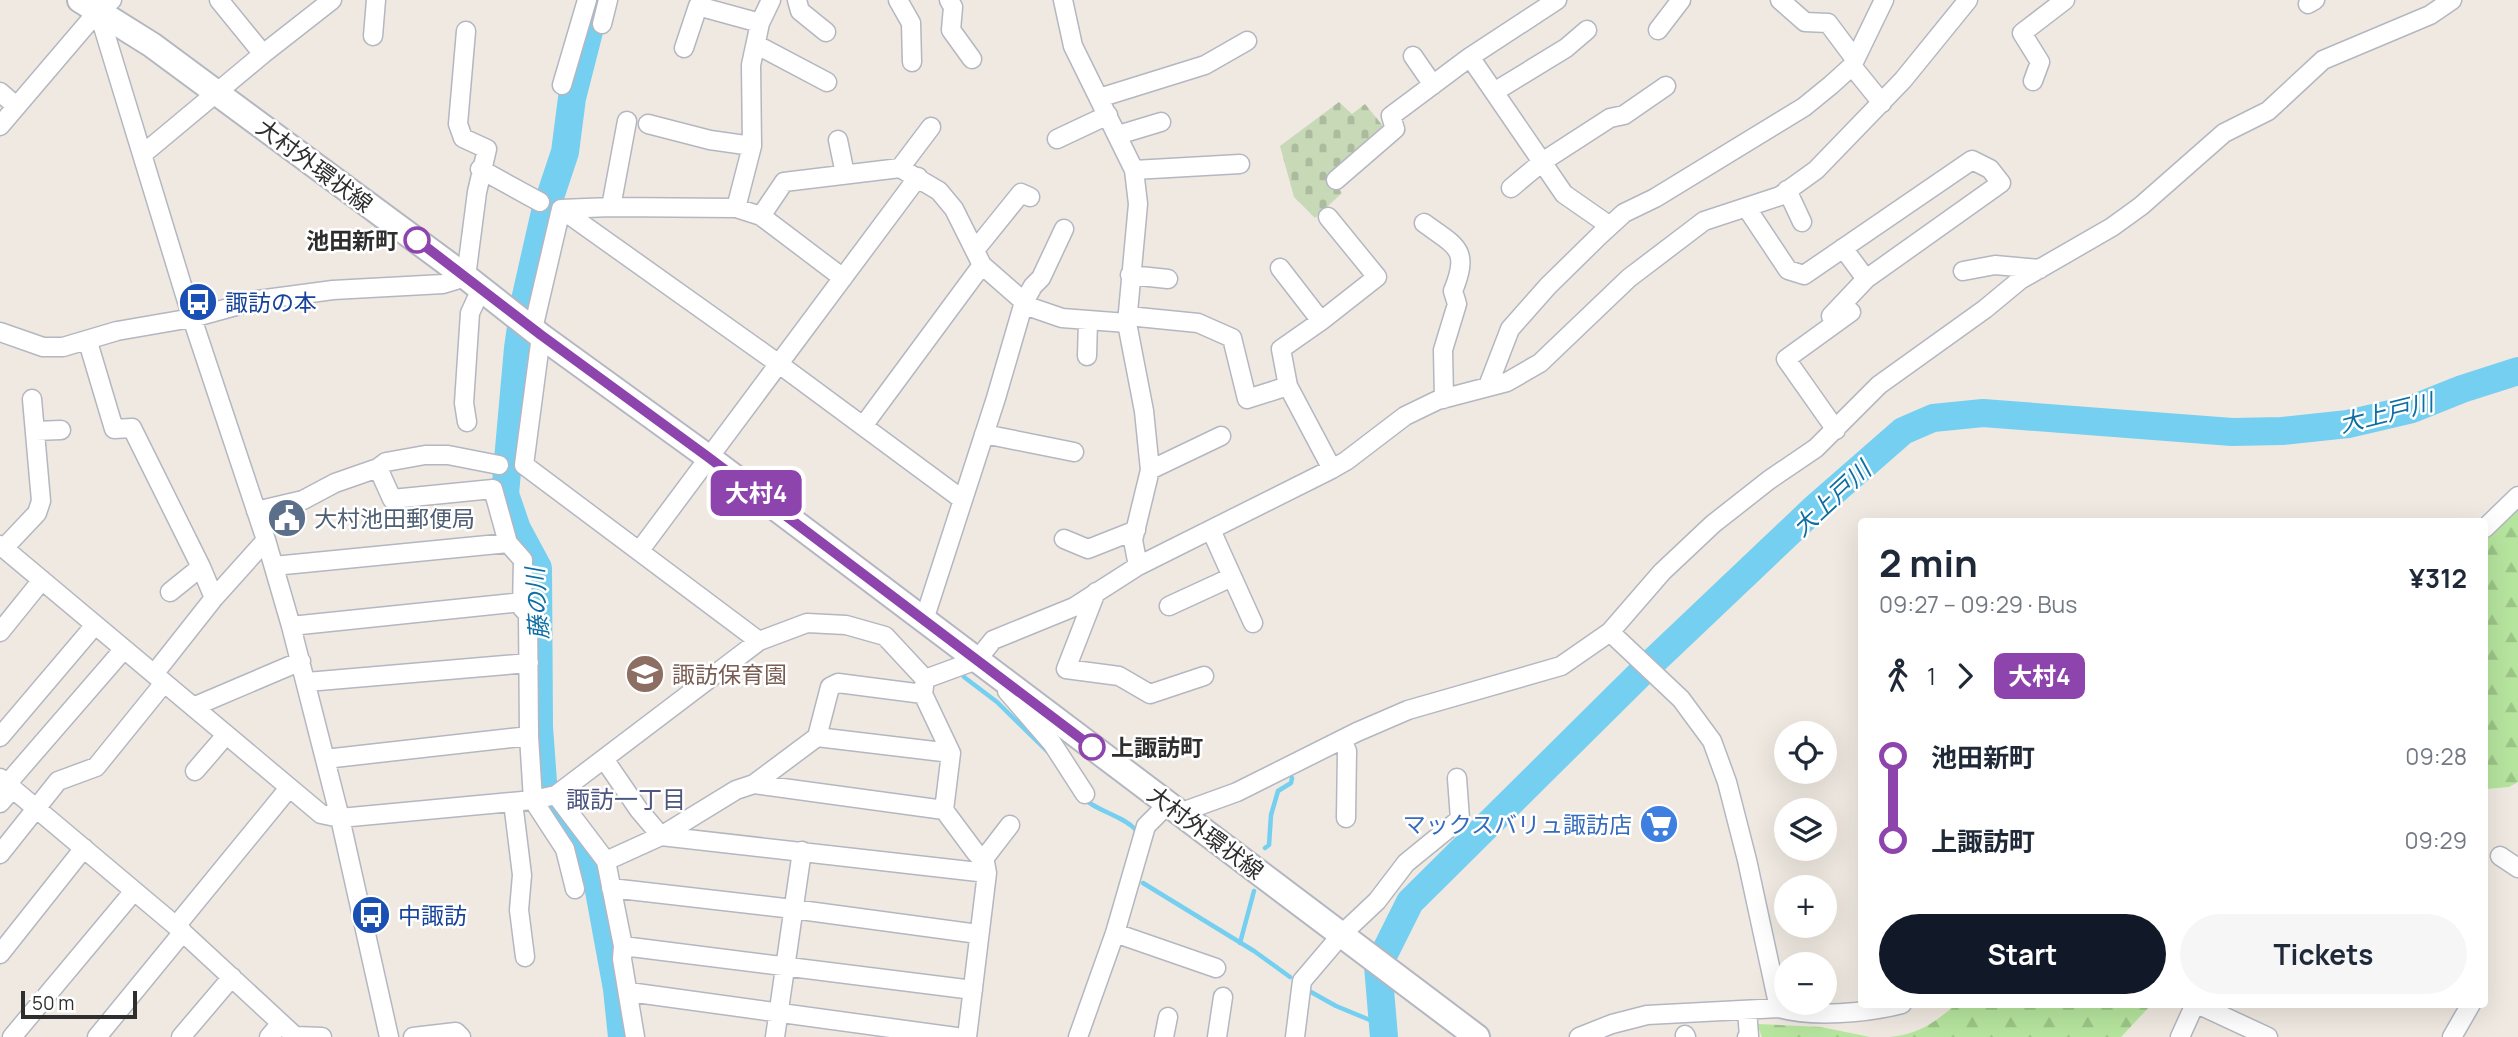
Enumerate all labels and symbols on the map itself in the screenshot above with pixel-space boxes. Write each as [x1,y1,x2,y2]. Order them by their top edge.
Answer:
street label: 大村外環状線 [250,111,380,219]
place label: 池田新町 [306,224,398,256]
marker: 池田新町 [404,227,430,253]
bus stop icon: 諏訪の本 [177,281,219,323]
place label: 諏訪の本 [225,286,317,318]
water label: 大上戸川 [2335,384,2439,440]
water label: 大上戸川 [1785,451,1880,543]
line badge: 大村4 [716,470,796,516]
public building icon: 大村池田郵便局 [266,497,308,539]
place label: 大村池田郵便局 [314,502,475,534]
water label: 藤の川 [517,564,555,641]
school or university icon: 諏訪保育園 [624,653,666,695]
place label: 諏訪保育園 [672,658,787,690]
place label: 上諏訪町 [1111,731,1203,763]
marker: 上諏訪町 [1079,734,1105,760]
street label: 大村外環状線 [1141,778,1271,886]
district label: 諏訪一丁目 [566,782,686,815]
supermarket icon: マックスバリュ諏訪店 [1638,803,1680,845]
place label: マックスバリュ諏訪店 [1403,808,1632,840]
bus stop icon: 中諏訪 [350,894,392,936]
place label: 中諏訪 [398,899,467,931]
scale bar [21,988,136,1020]

